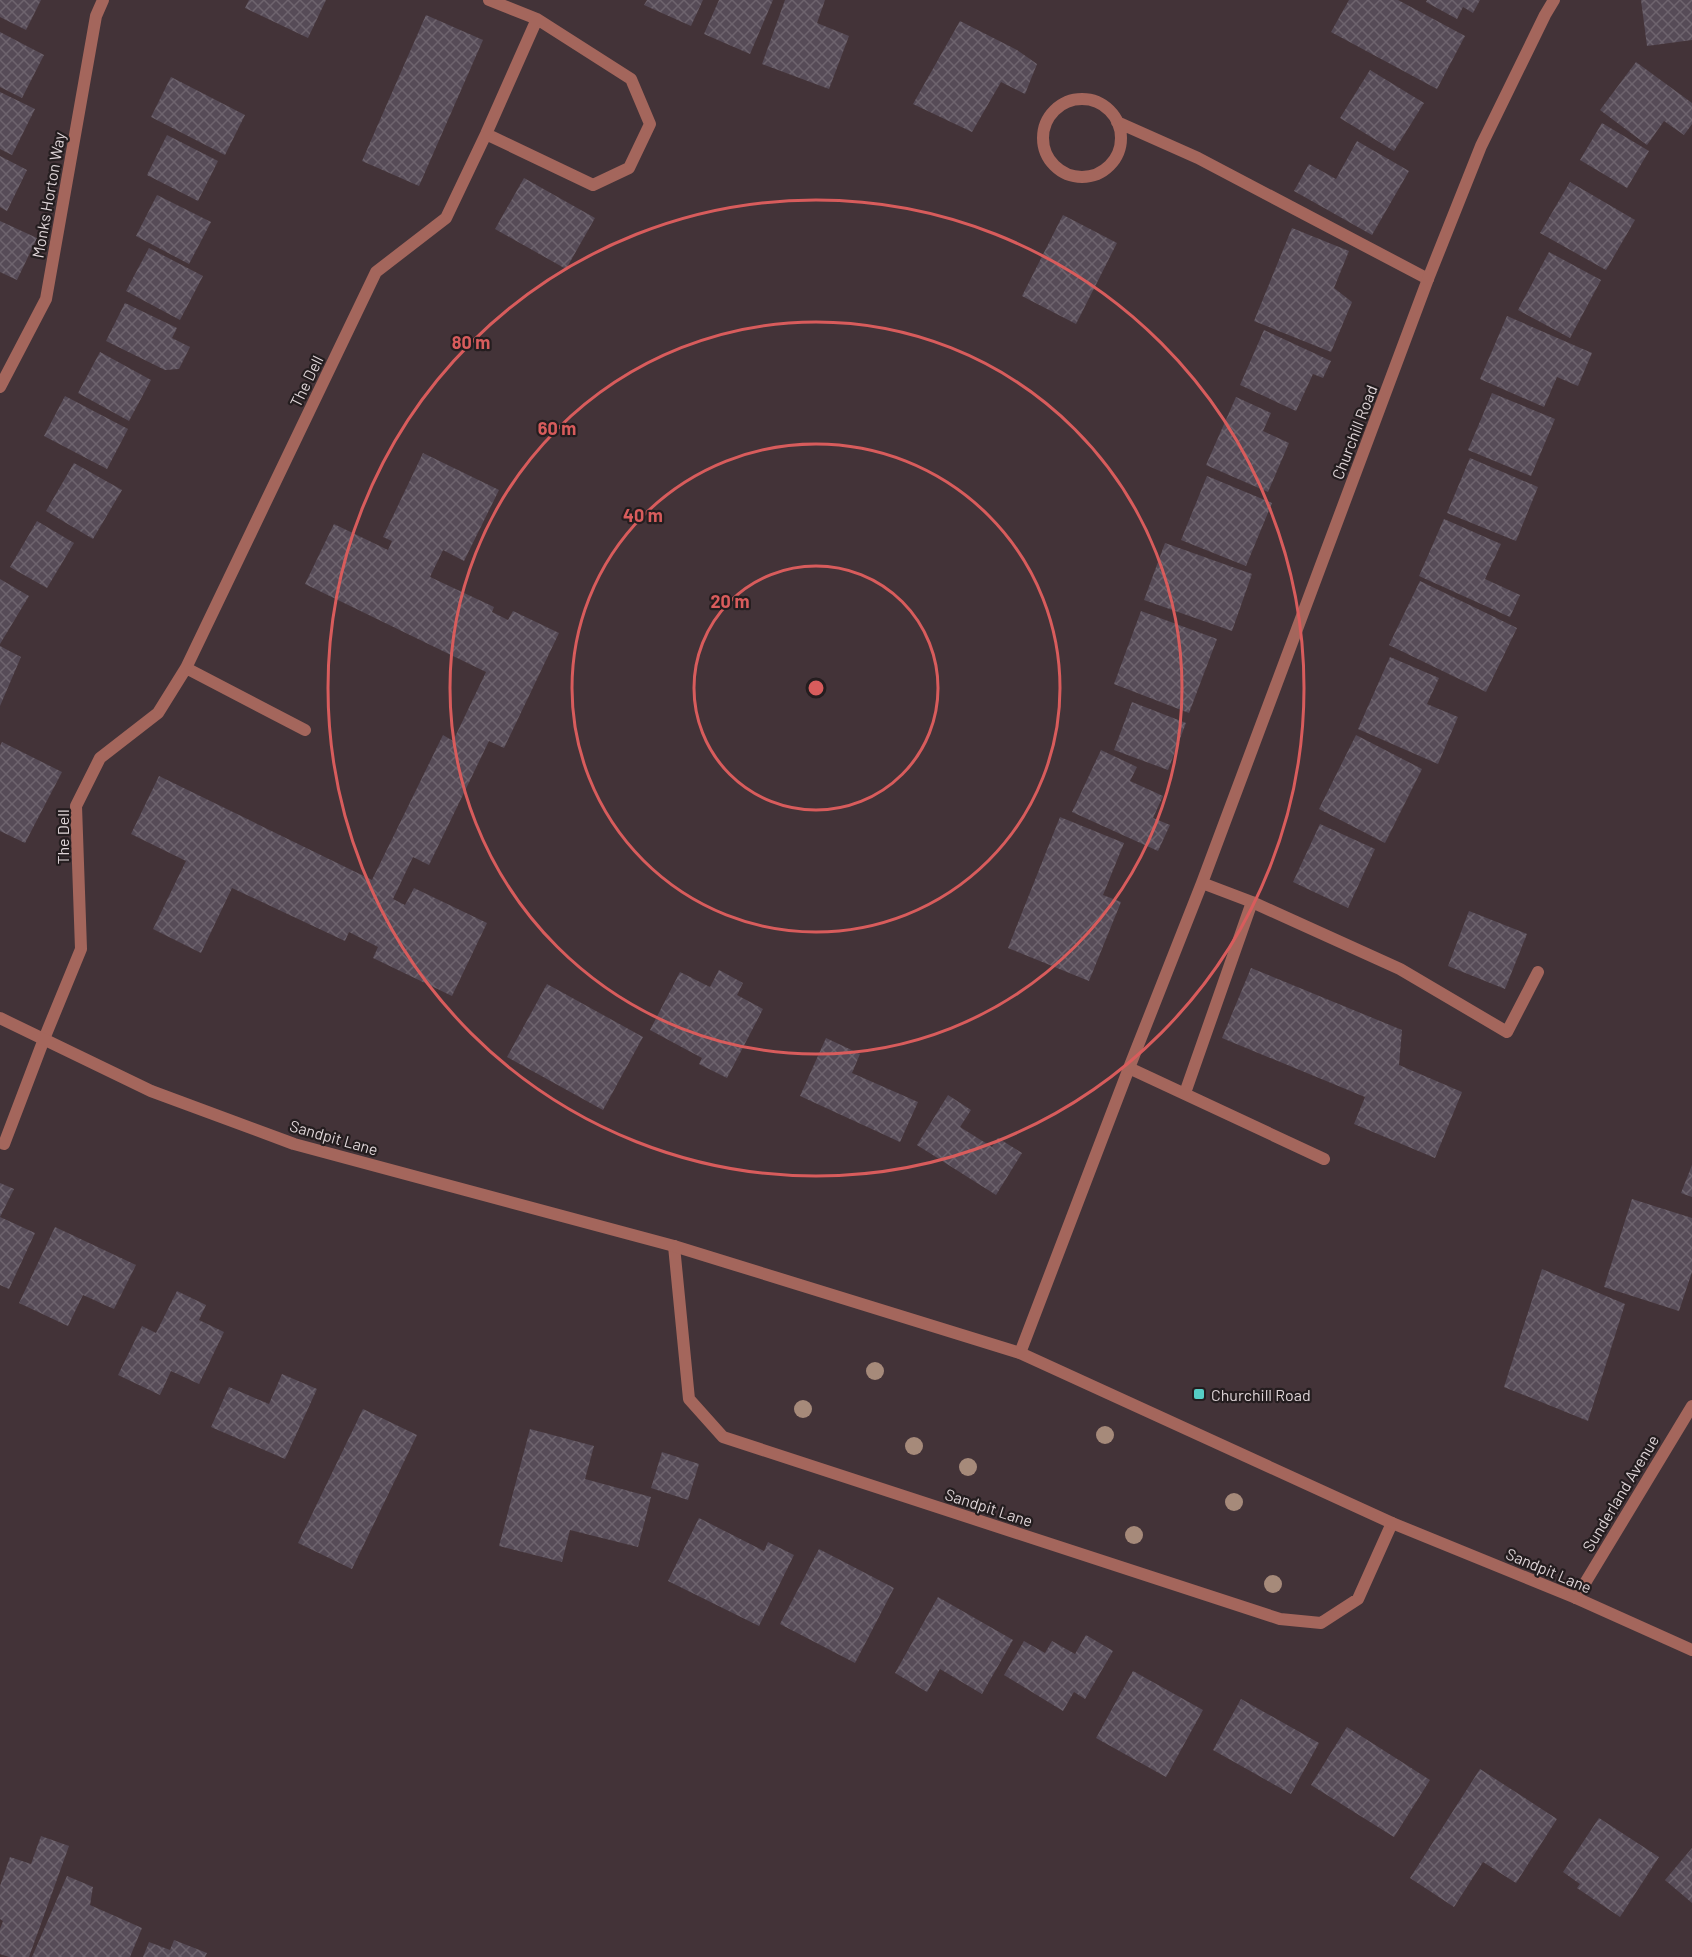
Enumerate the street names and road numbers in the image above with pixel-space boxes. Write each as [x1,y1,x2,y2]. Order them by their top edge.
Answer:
street label: Monks Horton Way [28,130,69,260]
street label: The Dell [285,352,327,410]
street label: Churchill Road [1327,382,1381,482]
street label: The Dell [53,809,72,865]
street label: Sandpit Lane [288,1115,380,1159]
street label: Sunderland Avenue [1578,1431,1662,1555]
street label: Sandpit Lane [943,1484,1035,1530]
street label: Sandpit Lane [1503,1543,1595,1597]

